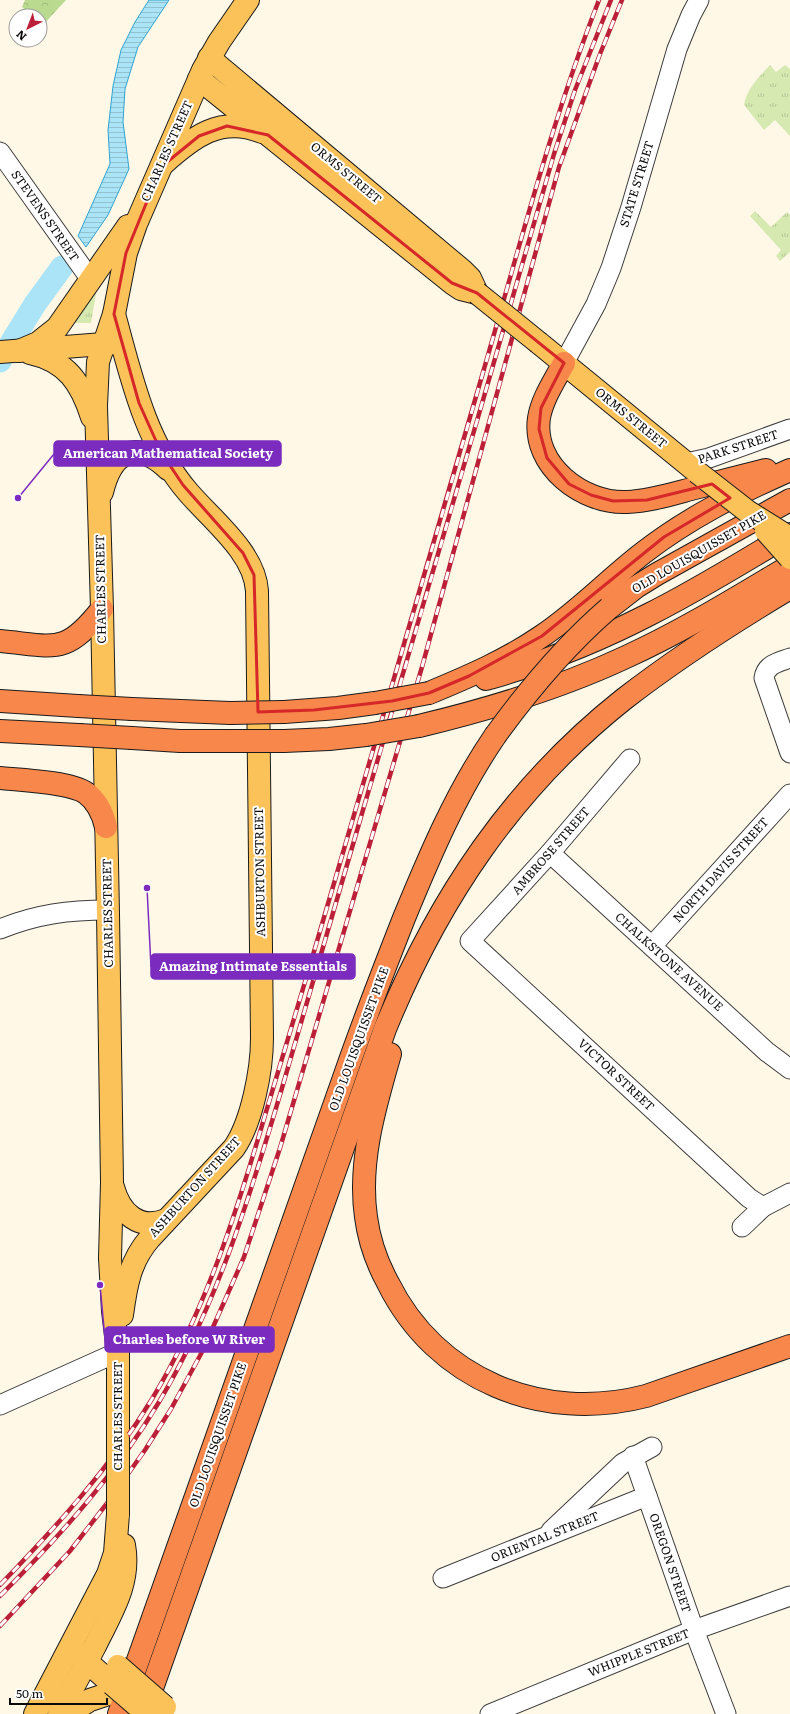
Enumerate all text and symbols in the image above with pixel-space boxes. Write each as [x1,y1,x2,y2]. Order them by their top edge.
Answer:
north arrow [8,8,48,48]
text: N [12,27,29,45]
street label: CHARLES STREET [136,97,197,204]
street label: ORMS STREET [307,137,386,207]
street label: STATE STREET [614,138,658,229]
street label: STEVENS STREET [8,166,84,265]
street label: ORMS STREET [592,383,671,452]
street label: PARK STREET [695,425,780,468]
callout: American Mathematical Society [54,441,281,466]
text: American Mathematical Society [63,443,273,462]
street label: OLD LOUISQUISSET PIKE [628,505,769,597]
street label: CHARLES STREET [90,534,110,644]
street label: AMBROSE STREET [507,802,594,898]
street label: ASHBURTON STREET [249,807,269,937]
street label: NORTH DAVIS STREET [668,813,772,926]
street label: CHARLES STREET [97,858,117,968]
street label: CHALKSTONE AVENUE [612,908,728,1015]
callout: Amazing Intimate Essentials [151,954,355,979]
text: Amazing Intimate Essentials [159,956,348,975]
street label: OLD LOUISQUISSET PIKE [324,964,393,1113]
street label: VICTOR STREET [574,1034,659,1115]
street label: ASHBURTON STREET [144,1132,244,1241]
callout: Charles before W River [105,1327,274,1352]
text: Charles before W River [113,1329,265,1348]
street label: OLD LOUISQUISSET PIKE [184,1359,250,1510]
street label: CHARLES STREET [108,1361,126,1471]
street label: ORIENTAL STREET [488,1506,602,1566]
street label: OREGON STREET [645,1510,696,1615]
street label: WHIPPLE STREET [585,1623,692,1681]
scale bar [10,1680,107,1706]
text: 50 m [16,1684,43,1702]

